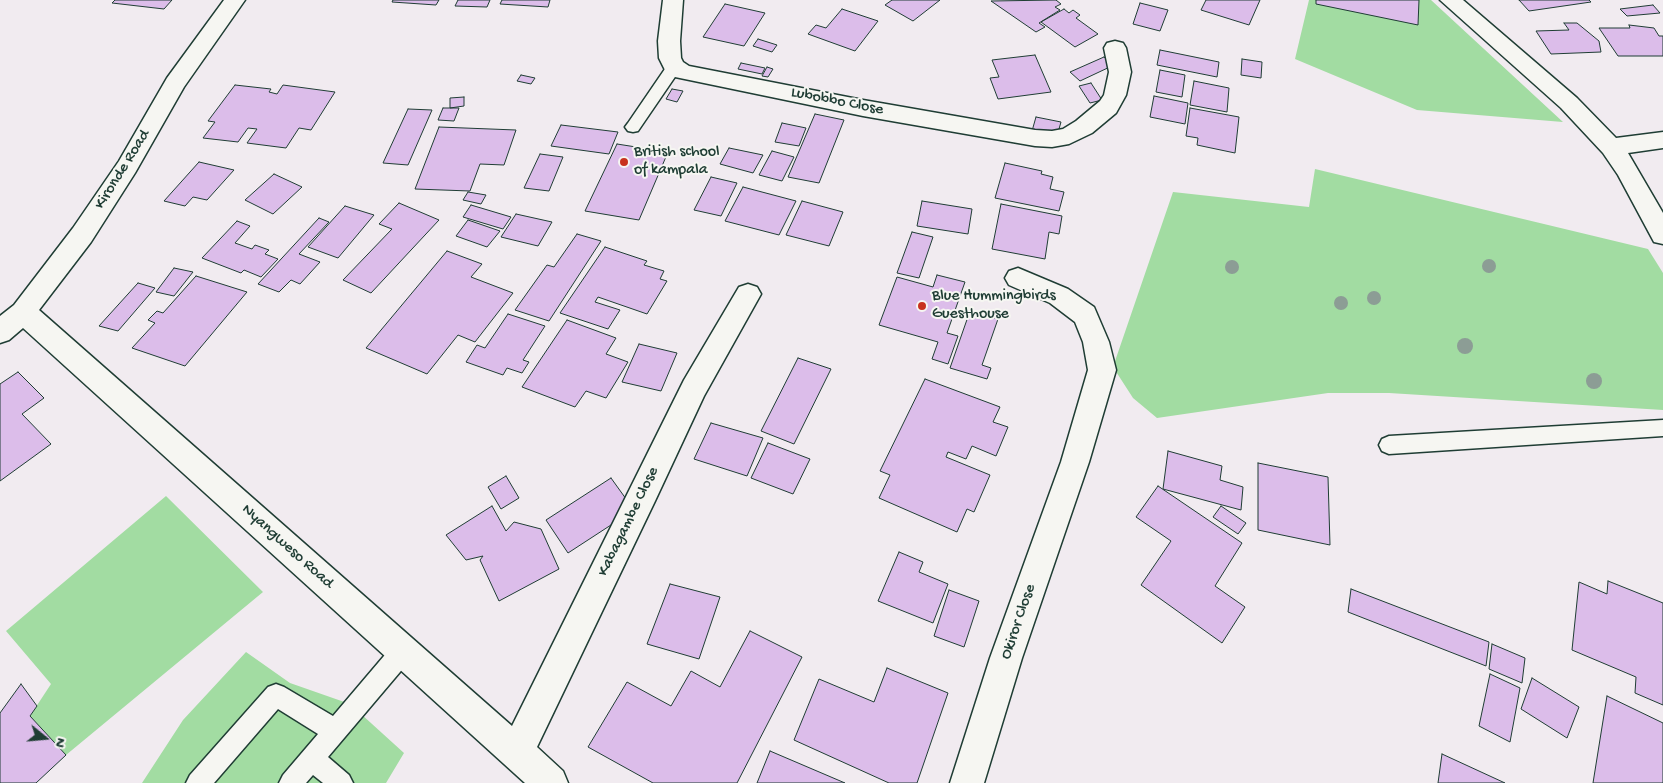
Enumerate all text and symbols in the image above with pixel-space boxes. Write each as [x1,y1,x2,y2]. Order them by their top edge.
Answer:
street label: Lubobbo Close [789,84,885,120]
street label: Kironde Road [91,127,155,213]
place label: British school of kampala [634,143,720,181]
marker: British school of kampala [618,156,630,168]
place label: Blue Hummingbirds Guesthouse [932,287,1056,325]
marker: Blue Hummingbirds Guesthouse [916,300,928,312]
street label: Kabagambe Close [594,464,664,580]
street label: Nyangweso Road [237,501,337,593]
street label: Okiror Close [997,582,1041,662]
north arrow [20,713,70,763]
text: N [50,736,69,749]

